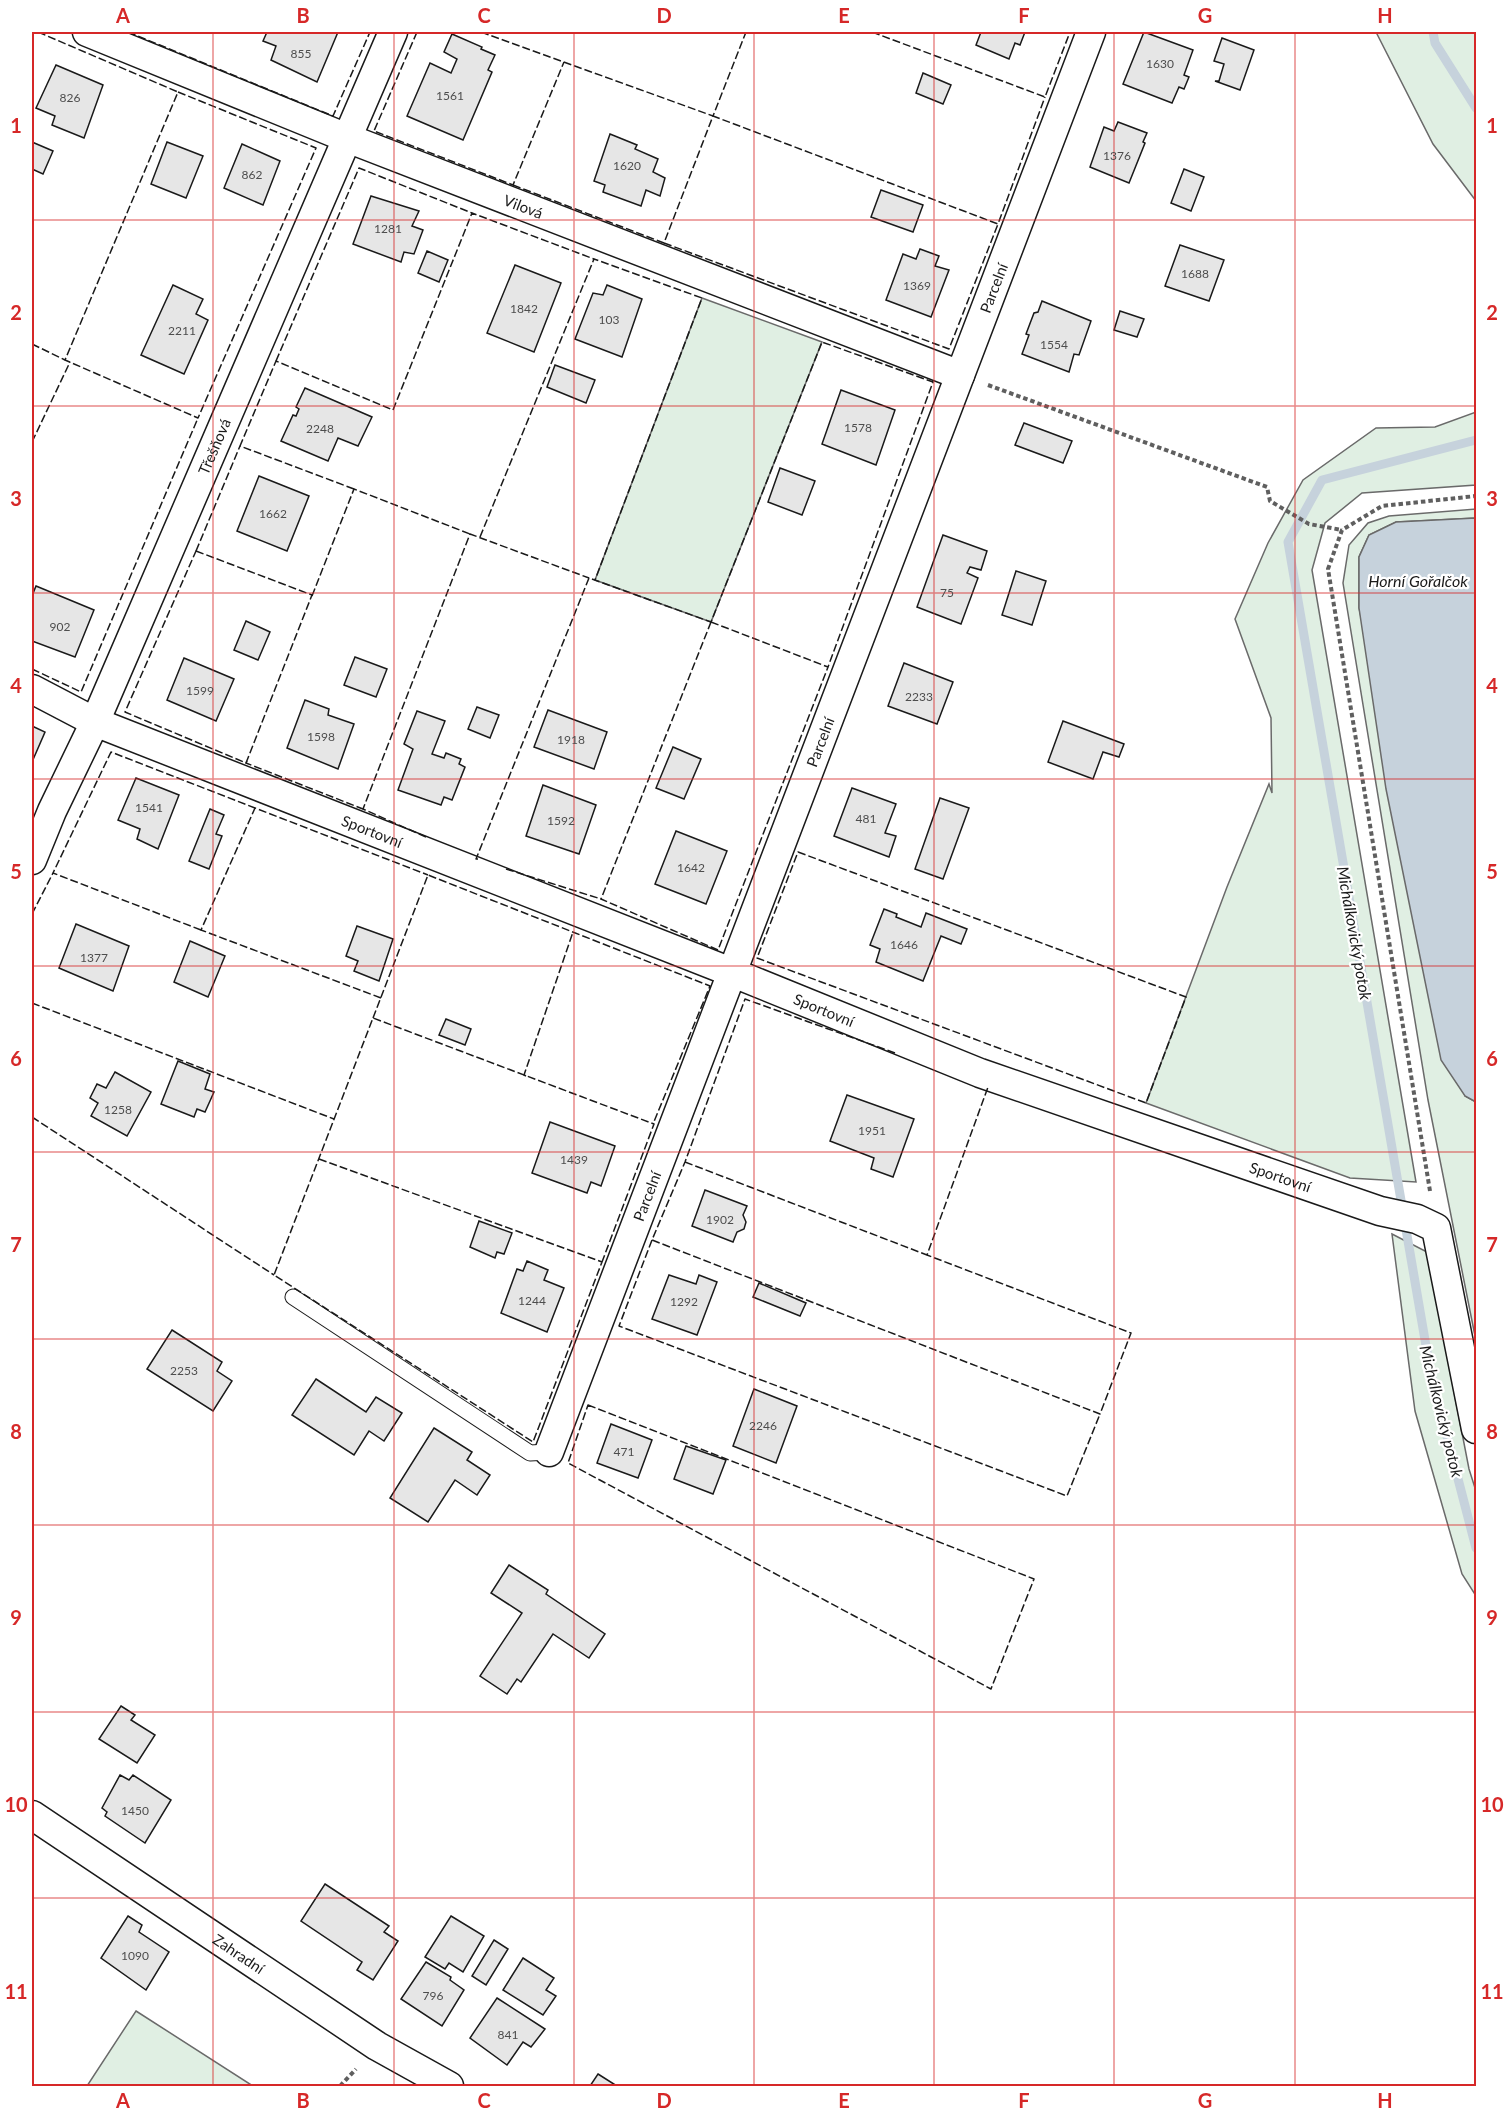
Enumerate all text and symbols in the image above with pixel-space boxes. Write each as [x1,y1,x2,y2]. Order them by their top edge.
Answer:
text: A [115,3,130,27]
text: B [296,3,310,27]
text: C [477,3,491,27]
text: D [656,3,672,27]
text: E [838,3,850,27]
text: F [1018,3,1030,27]
text: G [1198,3,1212,27]
text: H [1377,3,1393,27]
house number: 855 [291,46,311,61]
house number: 1630 [1146,56,1174,71]
house number: 1561 [436,88,464,103]
house number: 826 [60,90,80,105]
text: 1 [10,113,22,137]
text: 1 [1486,113,1498,137]
house number: 1376 [1103,148,1131,163]
house number: 1620 [613,158,641,173]
house number: 862 [242,167,262,182]
street label: Vilová [501,191,546,222]
house number: 1281 [374,221,402,236]
street label: Parcelní [976,259,1011,315]
house number: 1688 [1181,266,1209,281]
house number: 1369 [903,278,931,293]
text: 2 [10,300,22,324]
text: 2 [1486,300,1498,324]
house number: 1842 [510,301,538,316]
house number: 103 [599,312,619,327]
house number: 2211 [168,323,196,338]
house number: 1554 [1040,337,1068,352]
street label: Třešňová [194,416,234,477]
house number: 1578 [844,420,872,435]
house number: 2248 [306,421,334,436]
text: 3 [10,486,22,510]
text: 3 [1486,486,1498,510]
house number: 1662 [259,506,287,521]
water label: Horní Gořalčok [1368,571,1468,590]
house number: 75 [940,585,954,600]
house number: 902 [50,619,70,634]
text: 4 [10,673,22,697]
text: 4 [1486,673,1498,697]
house number: 1599 [186,683,214,698]
house number: 2233 [905,689,933,704]
street label: Parcelní [802,713,838,769]
house number: 1598 [307,729,335,744]
house number: 1918 [557,732,585,747]
house number: 1541 [135,800,163,815]
street label: Sportovní [339,811,406,852]
house number: 481 [856,811,876,826]
house number: 1592 [547,813,575,828]
text: 5 [10,859,22,883]
text: 5 [1486,859,1498,883]
house number: 1642 [677,860,705,875]
water label: Michálkovický potok [1334,865,1376,1002]
house number: 1646 [890,937,918,952]
house number: 1377 [80,950,108,965]
street label: Sportovní [791,989,858,1031]
text: 6 [10,1046,22,1070]
text: 6 [1486,1046,1498,1070]
house number: 1258 [104,1102,132,1117]
house number: 1951 [858,1123,886,1138]
house number: 1439 [560,1152,588,1167]
street label: Sportovní [1247,1158,1315,1196]
street label: Parcelní [629,1167,665,1223]
house number: 1902 [706,1212,734,1227]
text: 7 [10,1232,22,1256]
text: 7 [1486,1232,1498,1256]
house number: 1244 [518,1293,546,1308]
house number: 1292 [670,1294,698,1309]
water label: Michálkovický potok [1416,1343,1468,1479]
house number: 2253 [170,1363,198,1378]
house number: 2246 [749,1418,777,1433]
text: 8 [10,1419,22,1443]
text: 8 [1486,1419,1498,1443]
house number: 471 [614,1444,634,1459]
text: 9 [10,1605,22,1629]
text: 9 [1486,1605,1498,1629]
text: 10 [4,1792,28,1816]
text: 10 [1480,1792,1504,1816]
house number: 1450 [121,1803,149,1818]
street label: Zahradní [210,1930,269,1978]
house number: 1090 [121,1948,149,1963]
text: 11 [4,1979,28,2003]
text: 11 [1480,1979,1504,2003]
house number: 796 [423,1988,443,2003]
house number: 841 [498,2027,518,2042]
text: A [115,2088,130,2112]
text: B [296,2088,310,2112]
text: C [477,2088,491,2112]
text: D [656,2088,672,2112]
text: E [838,2088,850,2112]
text: F [1018,2088,1030,2112]
text: G [1198,2088,1212,2112]
text: H [1377,2088,1393,2112]

